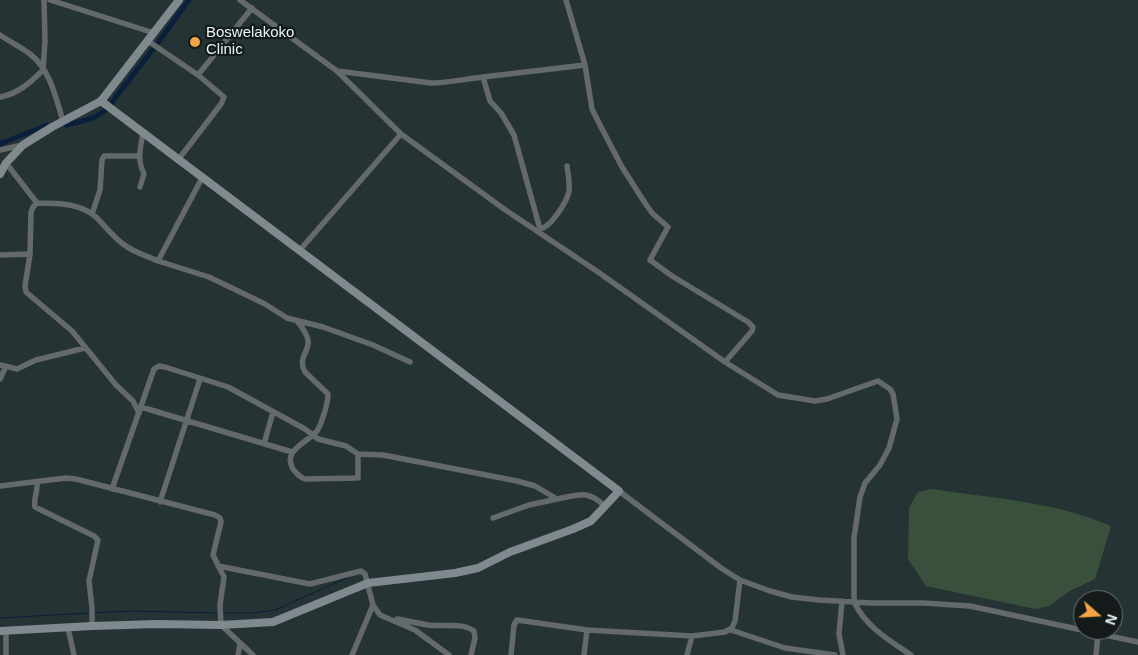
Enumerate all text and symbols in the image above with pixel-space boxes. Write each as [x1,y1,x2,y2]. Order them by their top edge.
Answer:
place label: Boswelakoko Clinic [206,24,294,59]
marker: Boswelakoko Clinic [188,35,202,49]
north arrow [1073,590,1123,640]
text: N [1102,612,1120,627]

